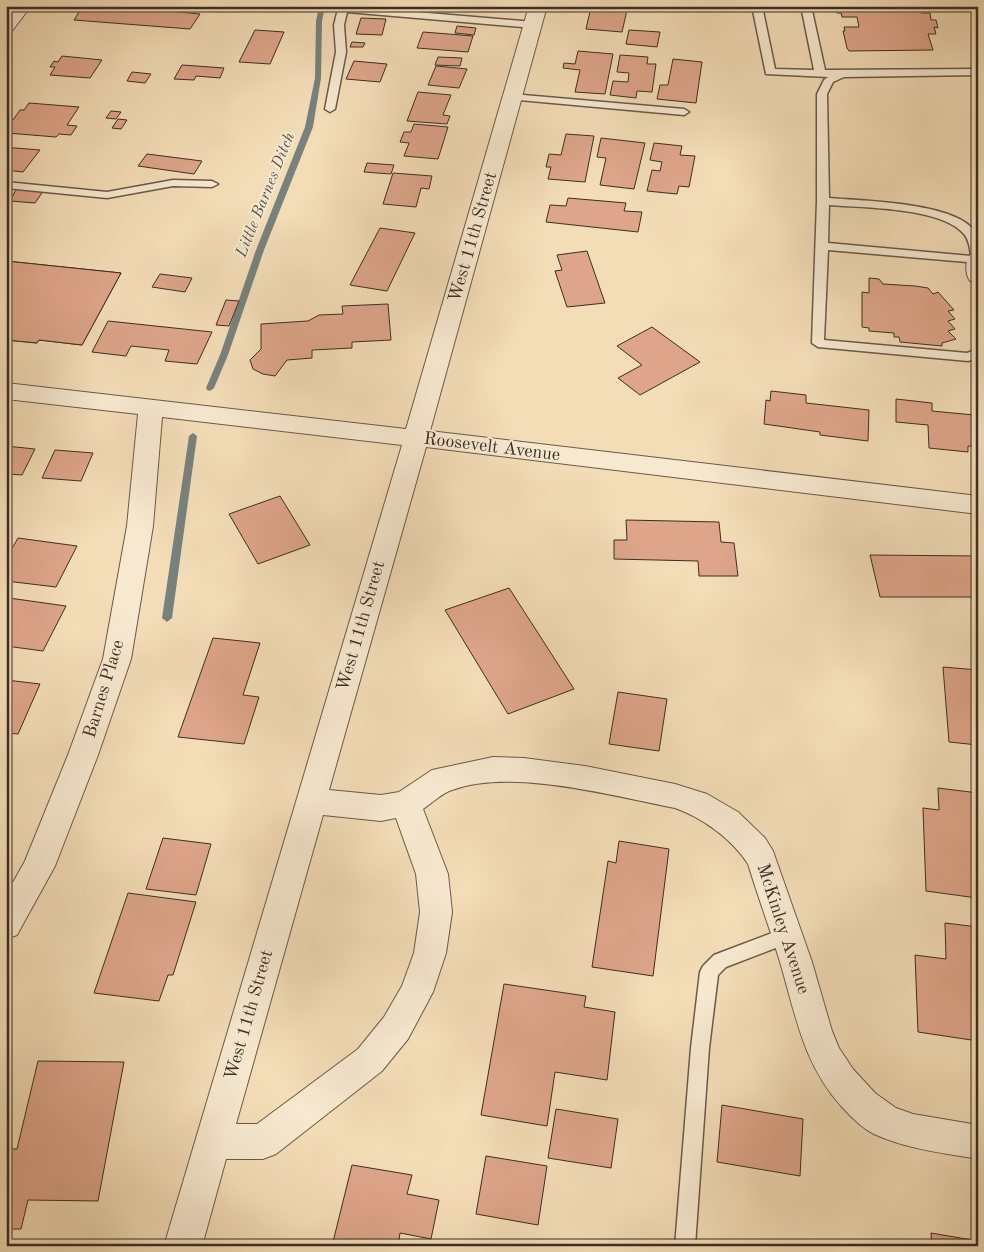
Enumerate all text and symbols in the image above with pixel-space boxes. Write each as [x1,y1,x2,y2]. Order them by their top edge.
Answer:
water label: Little Barnes Ditch [233,130,298,261]
street label: West 11th Street [446,170,500,304]
street label: Roosevelt Avenue [423,430,561,464]
street label: West 11th Street [334,559,388,693]
street label: Barnes Place [81,638,127,740]
street label: McKinley Avenue [753,862,813,996]
street label: West 11th Street [222,948,276,1082]

